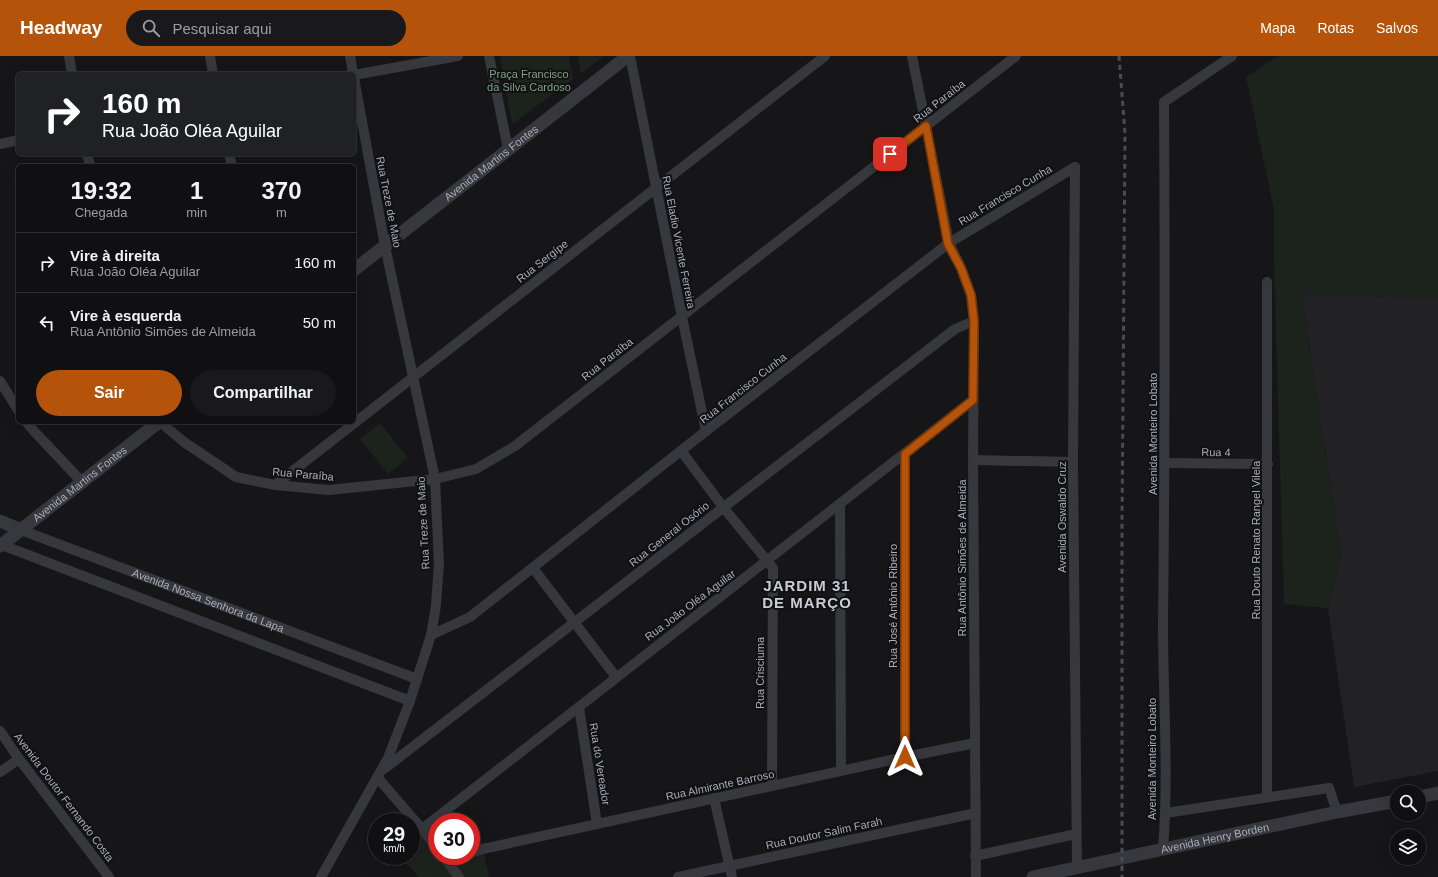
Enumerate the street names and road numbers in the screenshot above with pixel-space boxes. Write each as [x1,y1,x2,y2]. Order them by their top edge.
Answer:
street label: Rua Paraíba [911,77,968,125]
street label: Avenida Martins Fontes [442,122,541,203]
street label: Rua Treze de Maio [374,155,404,249]
street label: Rua Francisco Cunha [956,162,1054,228]
street label: Rua Eladio Vicente Ferreira [660,175,698,310]
street label: Rua Sergípe [514,237,570,285]
street label: Rua Paraíba [579,335,636,383]
street label: Rua Francisco Cunha [697,350,789,425]
street label: Avenida Monteiro Lobato [1147,373,1159,495]
street label: Avenida Martins Fontes [30,443,129,524]
street label: Rua 4 [1201,446,1231,458]
street label: Rua Douto Renato Rangel Vilela [1250,460,1262,619]
street label: Avenida Oswaldo Cruz [1056,461,1068,573]
street label: Rua Paraíba [272,465,335,483]
street label: Rua Treze de Maio [415,476,431,570]
street label: Rua Antônio Simões de Almeida [956,479,968,637]
street label: Rua General Osório [627,499,711,569]
street label: Rua José Antônio Ribeiro [887,544,899,668]
street label: Avenida Nossa Senhora da Lapa [131,566,287,635]
street label: Rua João Oléa Aguilar [642,567,738,643]
street label: Rua Crisciuma [754,636,766,709]
street label: Avenida Monteiro Lobato [1146,698,1158,820]
street label: Rua do Vereador [588,722,612,806]
street label: Avenida Doutor Fernando Costa [12,730,117,864]
street label: Rua Almirante Barroso [665,768,775,802]
street label: Rua Doutor Salim Farah [765,815,883,851]
street label: Avenida Henry Borden [1160,821,1270,856]

